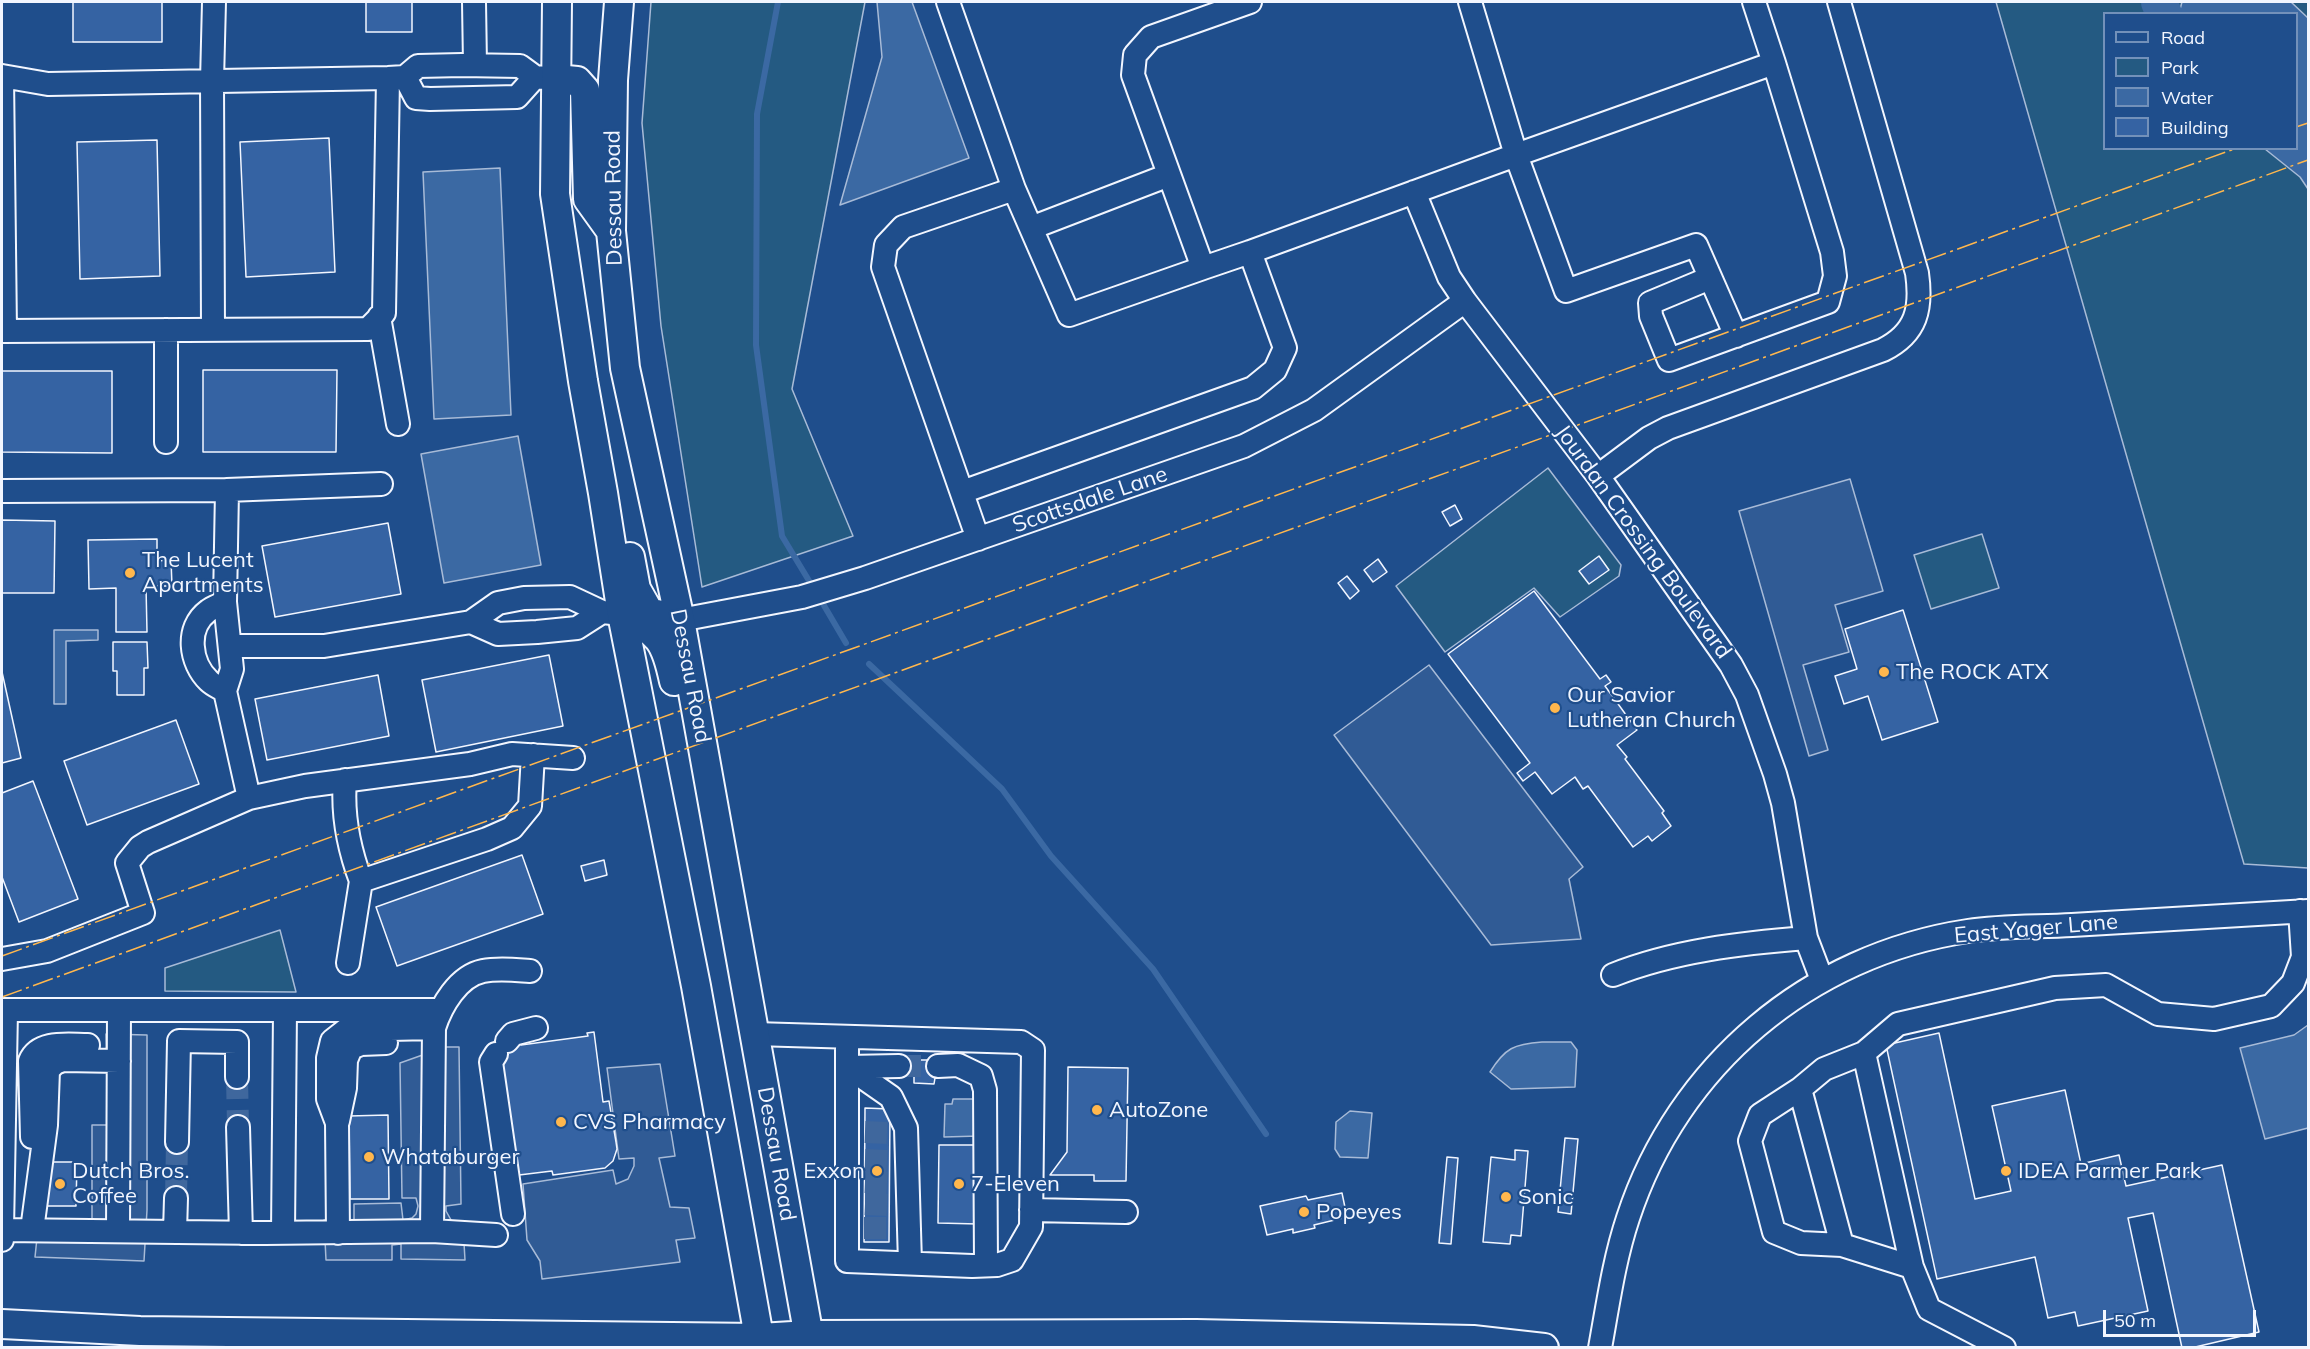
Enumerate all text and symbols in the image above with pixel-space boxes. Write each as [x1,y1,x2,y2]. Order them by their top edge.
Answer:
legend [2103,12,2298,150]
text: Road [2161,26,2205,49]
text: Park [2161,56,2199,79]
text: Water [2161,86,2213,109]
text: Building [2161,116,2229,139]
street label: Dessau Road [600,130,628,266]
street label: Jourdan Crossing Boulevard [1549,420,1737,664]
street label: Scottsdale Lane [1009,461,1171,539]
place label: The Lucent Apartments [142,547,264,598]
marker: The Lucent Apartments [123,566,137,580]
street label: Dessau Road [664,607,716,745]
place label: The ROCK ATX [1896,659,2049,685]
marker: The ROCK ATX [1877,665,1891,679]
place label: Our Savior Lutheran Church [1567,682,1736,734]
marker: Our Savior Lutheran Church [1548,701,1562,715]
street label: East Yager Lane [1953,909,2119,949]
street label: Dessau Road [751,1085,801,1223]
place label: AutoZone [1109,1097,1208,1123]
marker: AutoZone [1090,1103,1104,1117]
place label: CVS Pharmacy [573,1109,726,1135]
marker: CVS Pharmacy [554,1115,568,1129]
place label: Whataburger [381,1144,519,1170]
marker: Whataburger [362,1150,376,1164]
place label: Dutch Bros. Coffee [72,1158,189,1210]
place label: Exxon [803,1158,865,1184]
place label: IDEA Parmer Park [2018,1158,2201,1184]
marker: Exxon [870,1164,884,1178]
marker: IDEA Parmer Park [1999,1164,2013,1178]
place label: 7-Eleven [971,1171,1060,1197]
marker: Dutch Bros. Coffee [53,1177,67,1191]
marker: 7-Eleven [952,1177,966,1191]
place label: Sonic [1518,1184,1573,1210]
marker: Sonic [1499,1190,1513,1204]
place label: Popeyes [1316,1199,1402,1225]
marker: Popeyes [1297,1205,1311,1219]
scale bar [2106,1298,2259,1336]
text: 50 m [2114,1309,2156,1332]

